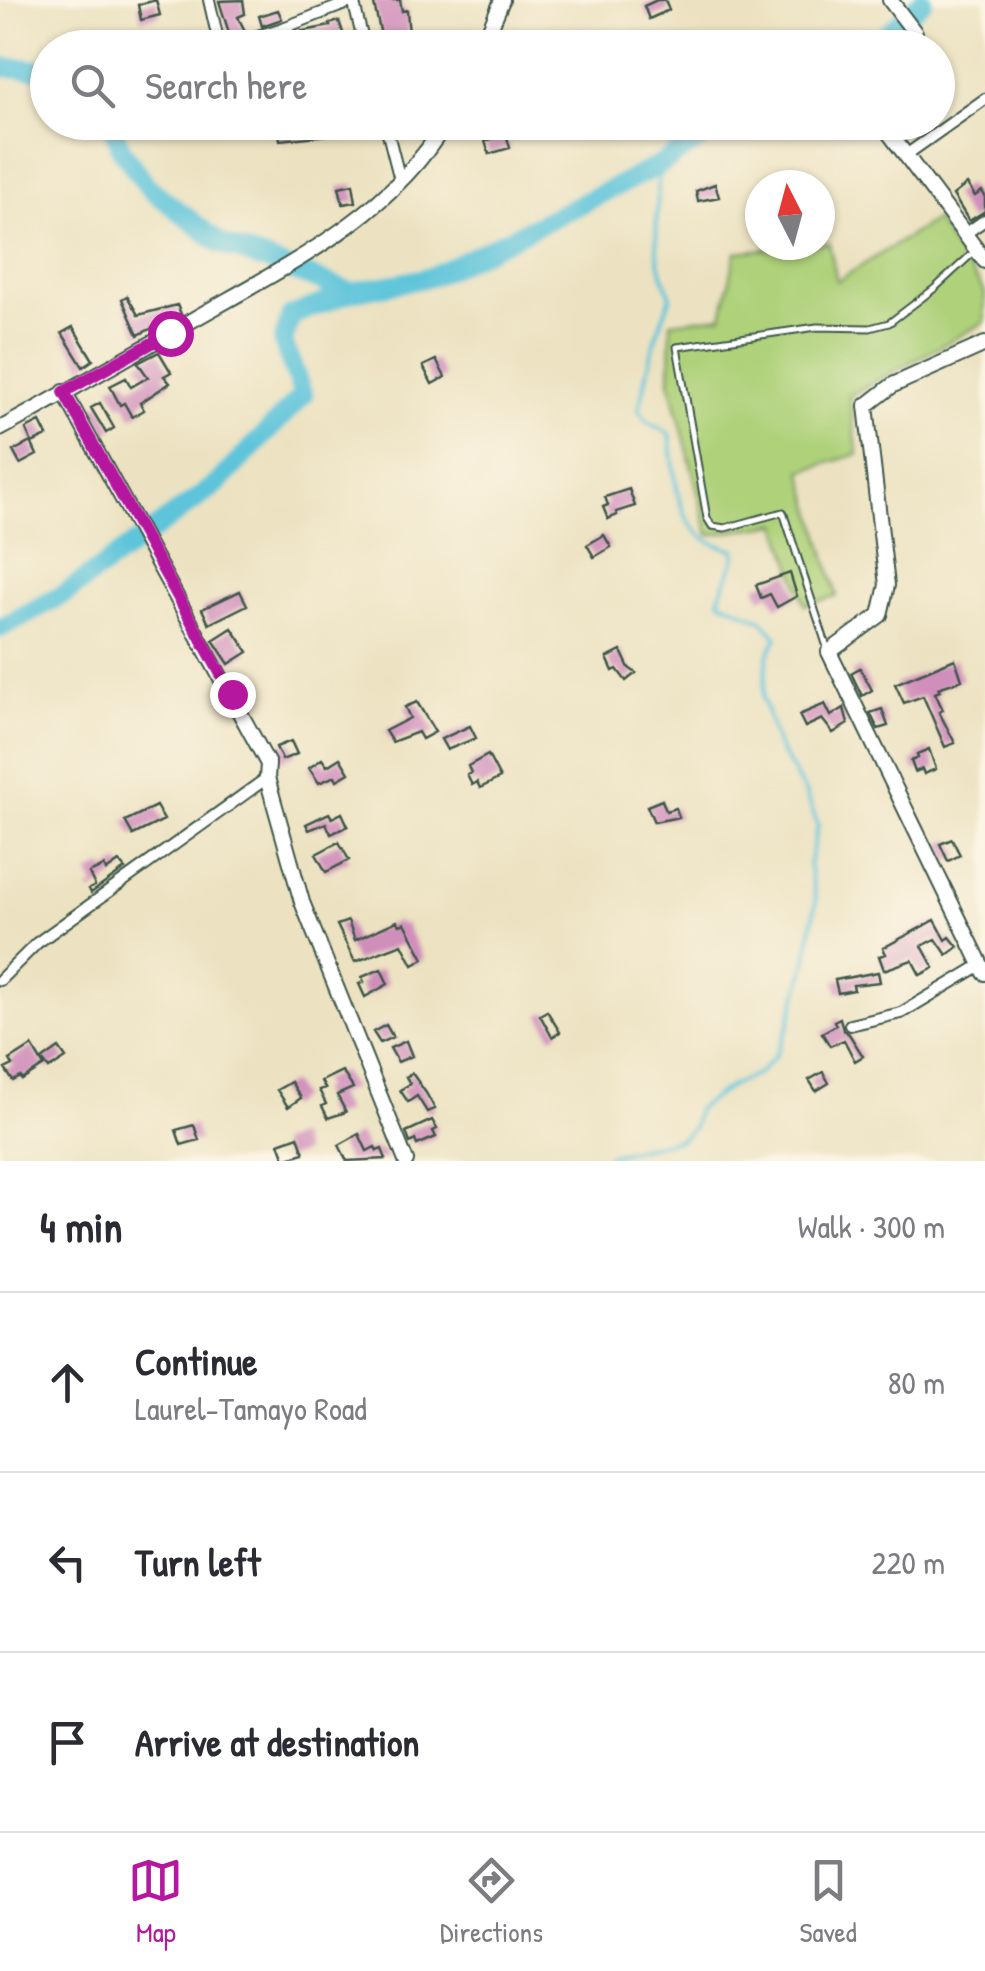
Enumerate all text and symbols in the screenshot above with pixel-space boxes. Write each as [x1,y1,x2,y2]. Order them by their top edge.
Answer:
search box [30,30,955,140]
icon: search [65,58,120,113]
text: Search here [145,59,307,111]
north arrow [745,170,835,260]
route start [148,311,194,357]
route end [210,672,256,718]
text: 4 min [40,1198,122,1255]
text: Walk · 300 m [798,1205,945,1248]
text: Continue [135,1335,257,1387]
icon: ahead [40,1355,95,1410]
text: 80 m [888,1361,945,1404]
text: Laurel-Tamayo Road [135,1387,367,1430]
icon: left [40,1535,95,1590]
text: Turn left [135,1536,260,1588]
text: 220 m [872,1541,945,1584]
icon: arrive [40,1715,95,1770]
text: Arrive at destination [135,1716,419,1768]
tab: Map [128,1853,183,1951]
tab: Directions [440,1853,543,1951]
tab: Saved [800,1853,857,1951]

